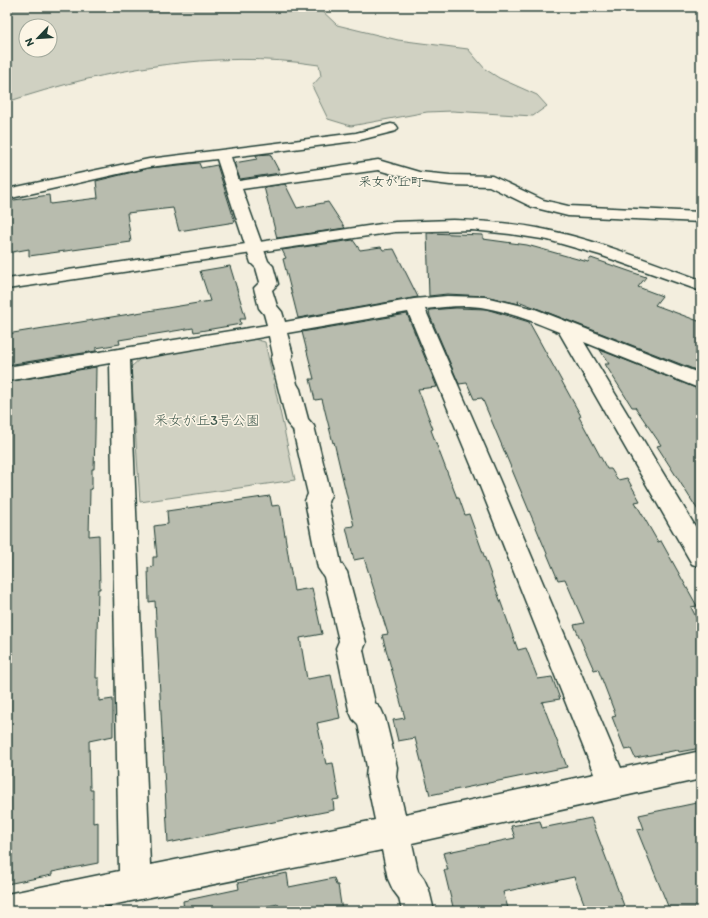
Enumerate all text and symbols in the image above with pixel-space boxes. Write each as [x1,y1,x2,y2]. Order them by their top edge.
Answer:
north arrow [18,18,58,58]
text: N [22,36,37,48]
district label: 釆女が丘町 [358,174,424,189]
park label: 釆女が丘3号公園 [154,412,260,429]

